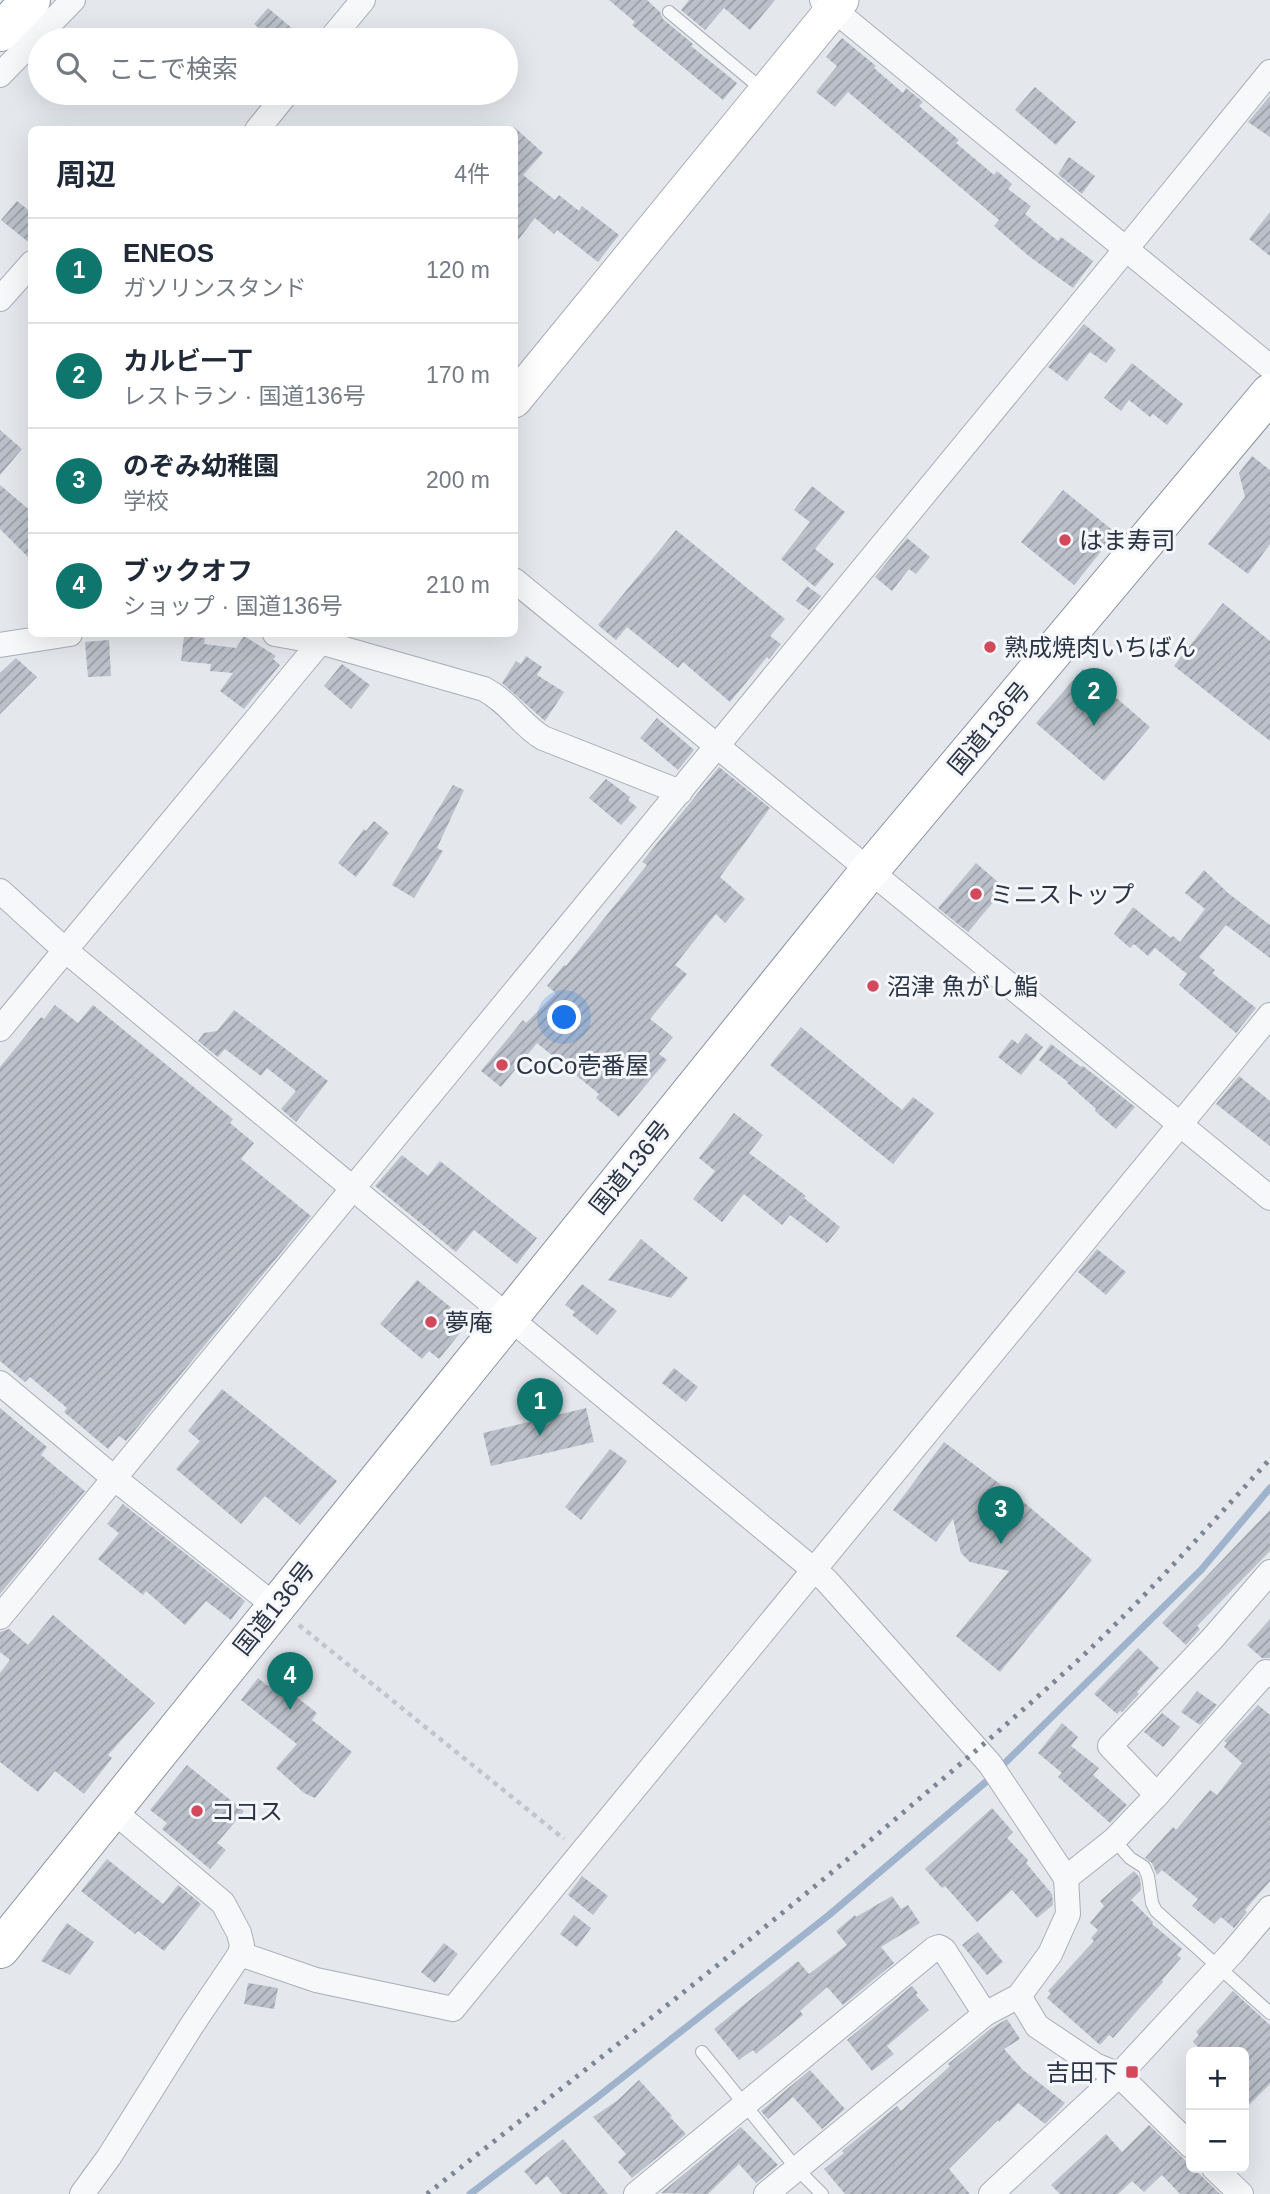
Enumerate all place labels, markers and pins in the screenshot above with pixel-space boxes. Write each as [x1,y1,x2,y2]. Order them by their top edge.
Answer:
place label: はま寿司 [1079,527,1175,554]
marker: はま寿司 [1057,532,1073,548]
place label: 熟成焼肉いちばん [1004,634,1196,661]
marker: 熟成焼肉いちばん [982,639,998,655]
pin: 2 [1071,668,1117,726]
place label: ミニストップ [990,881,1134,908]
marker: ミニストップ [968,886,984,902]
place label: 沼津 魚がし鮨 [887,973,1038,1000]
marker: 沼津 魚がし鮨 [865,978,881,994]
place label: CoCo壱番屋 [516,1052,649,1079]
marker: CoCo壱番屋 [494,1057,510,1073]
place label: 夢庵 [445,1309,493,1336]
marker: 夢庵 [423,1314,439,1330]
pin: 1 [517,1378,563,1436]
pin: 3 [978,1486,1024,1544]
pin: 4 [267,1652,313,1710]
place label: ココス [211,1798,283,1825]
marker: ココス [189,1803,205,1819]
place label: 吉田下 [1046,2059,1118,2086]
marker: 吉田下 [1124,2064,1140,2080]

